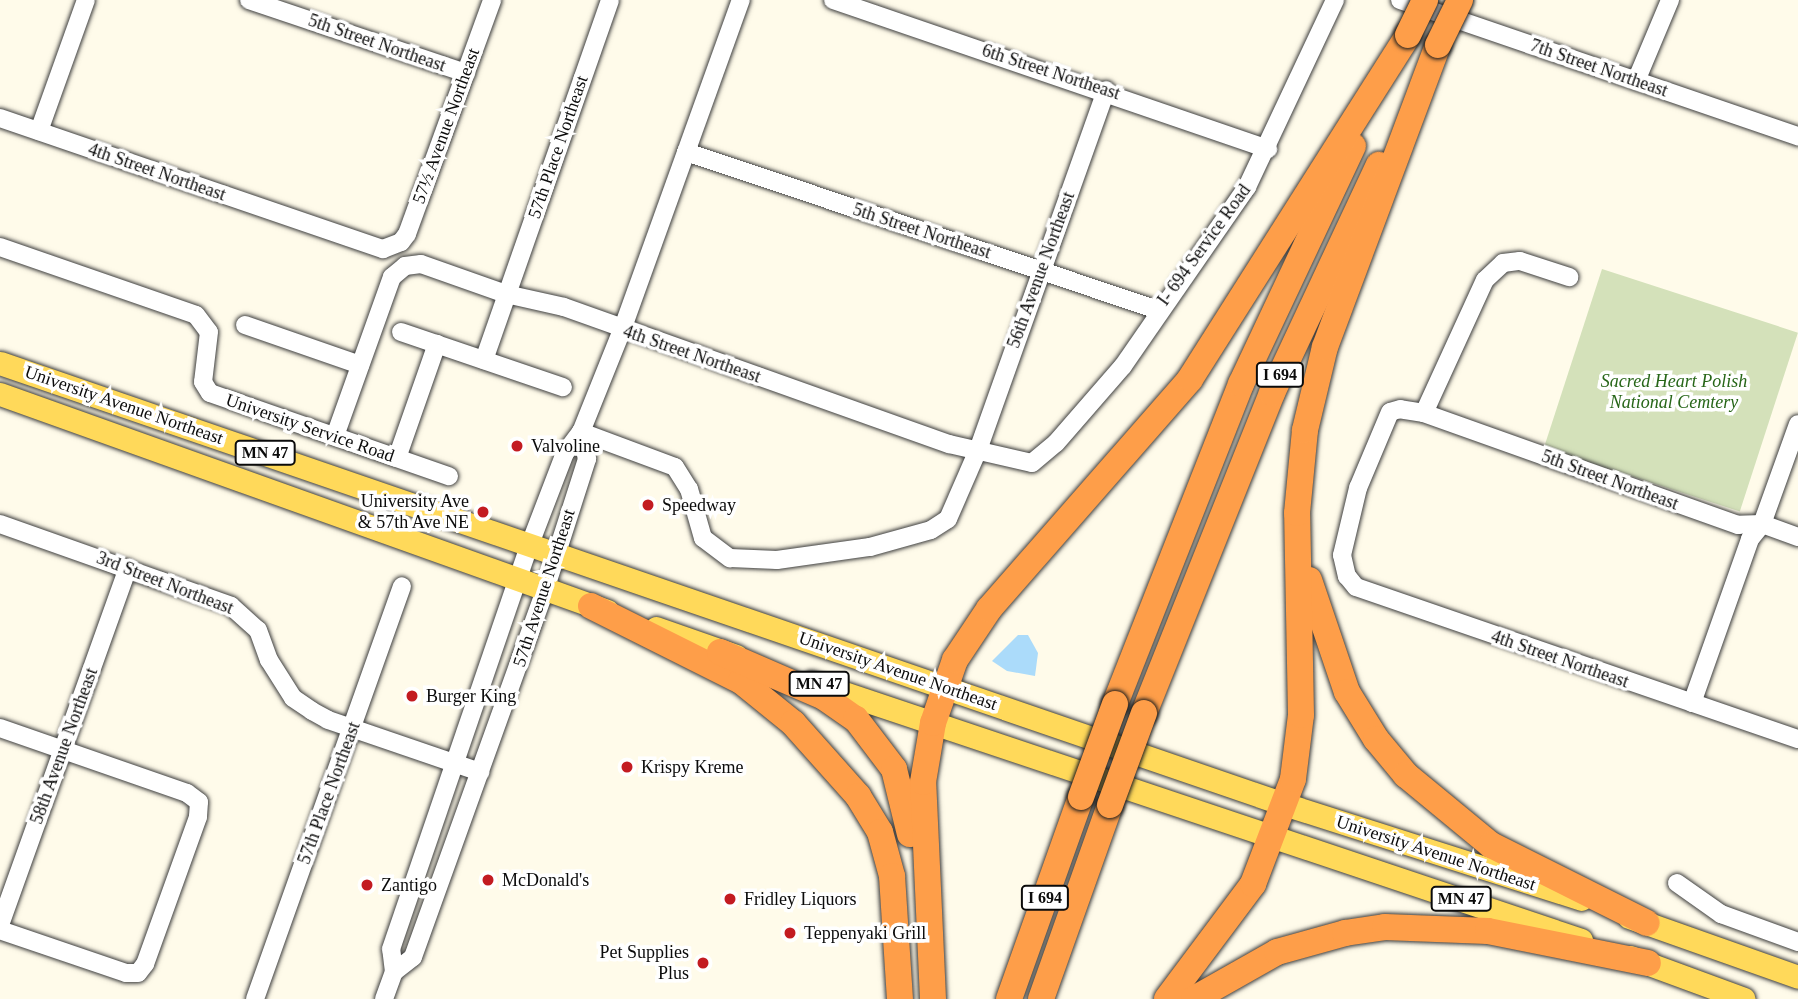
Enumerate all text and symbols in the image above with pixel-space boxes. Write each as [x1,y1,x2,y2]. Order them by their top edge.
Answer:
street label: 5th Street Northeast [305,9,449,77]
street label: 7th Street Northeast [1527,34,1671,102]
street label: 6th Street Northeast [979,39,1123,105]
street label: 57½ Avenue Northeast [408,45,484,207]
street label: 57th Place Northeast [523,73,593,221]
street label: 4th Street Northeast [85,138,229,206]
street label: I- 694 Service Road [1153,180,1255,310]
street label: 56th Avenue Northeast [1003,188,1079,352]
street label: 5th Street Northeast [850,198,994,264]
street label: 4th Street Northeast [620,320,764,388]
street label: University Avenue Northeast [21,361,227,449]
road number: I 694 [1256,362,1304,388]
park label: Sacred Heart Polish National Cemtery [1601,371,1747,414]
street label: University Service Road [223,389,397,467]
place label: Valvoline [531,435,600,457]
marker: Valvoline [509,438,525,454]
road number: MN 47 [233,440,296,466]
street label: 5th Street Northeast [1539,445,1681,515]
place label: University Ave & 57th Ave NE [357,491,469,534]
place label: Speedway [662,494,736,516]
marker: Speedway [640,497,656,513]
marker: University Ave & 57th Ave NE [475,504,491,520]
street label: 57th Avenue Northeast [508,506,580,670]
street label: 3rd Street Northeast [93,547,237,619]
street label: 4th Street Northeast [1488,625,1632,693]
street label: University Avenue Northeast [795,627,1001,715]
street label: 58th Avenue Northeast [26,664,102,828]
road number: MN 47 [788,671,850,696]
place label: Burger King [426,685,516,707]
marker: Burger King [404,688,420,704]
street label: 57th Place Northeast [293,719,365,867]
place label: Krispy Kreme [641,756,743,778]
marker: Krispy Kreme [619,759,635,775]
street label: University Avenue Northeast [1333,810,1539,896]
place label: McDonald's [502,869,589,891]
marker: McDonald's [480,872,496,888]
place label: Zantigo [381,874,437,896]
marker: Zantigo [359,877,375,893]
road number: I 694 [1020,885,1070,910]
road number: MN 47 [1430,886,1492,911]
place label: Fridley Liquors [744,888,856,910]
marker: Fridley Liquors [722,891,738,907]
place label: Teppenyaki Grill [804,922,926,944]
marker: Teppenyaki Grill [782,925,798,941]
place label: Pet Supplies Plus [599,942,689,984]
marker: Pet Supplies Plus [695,955,711,971]

